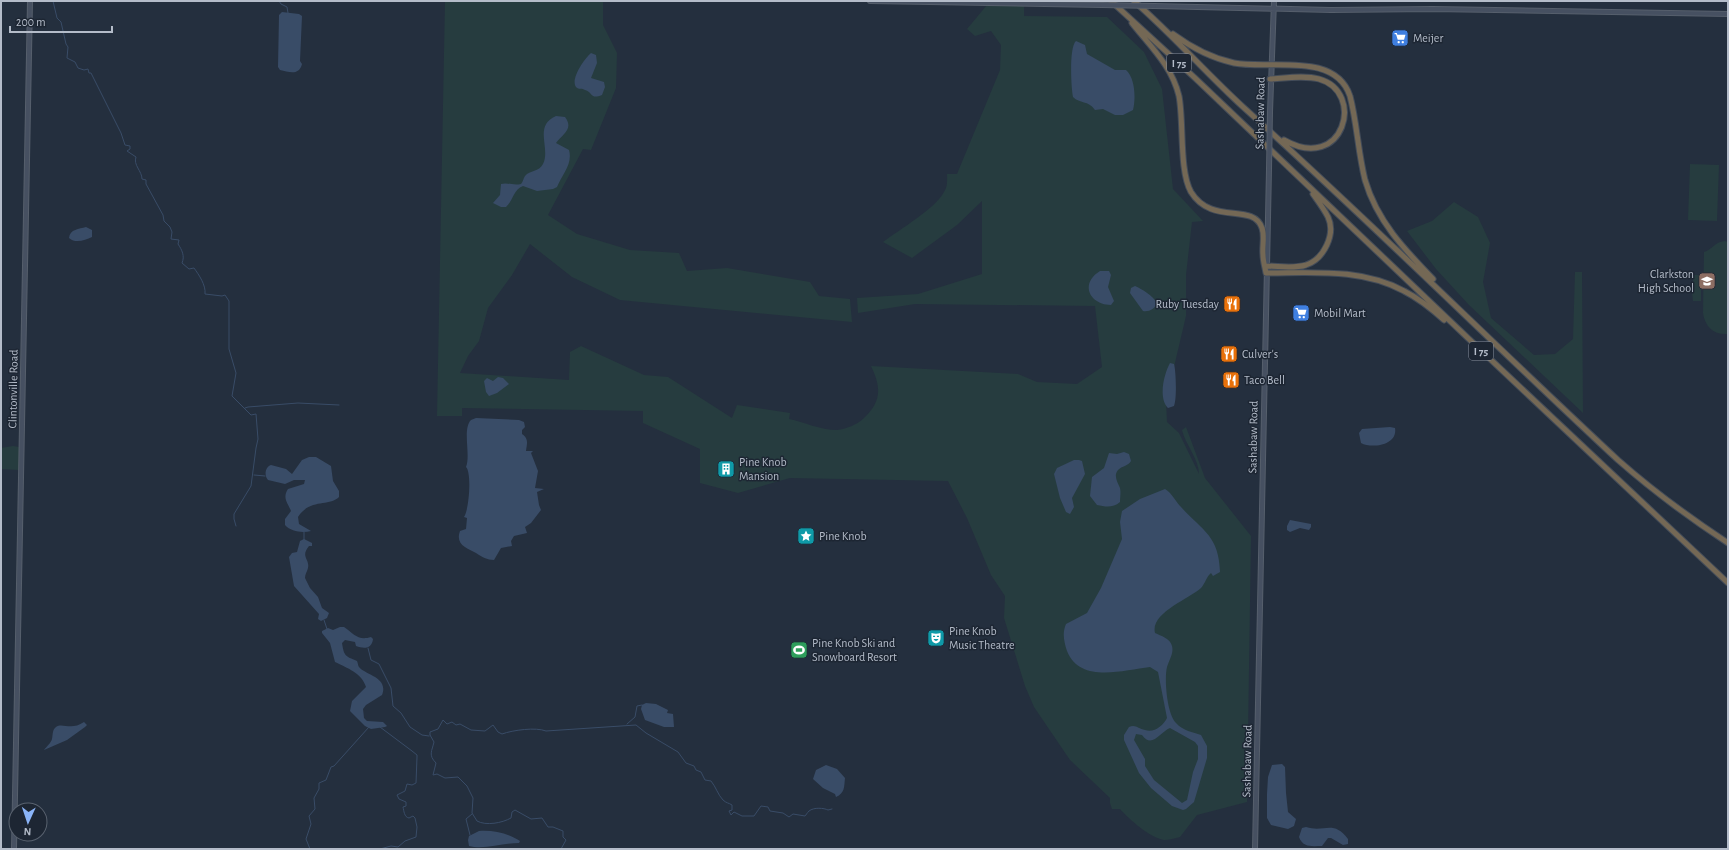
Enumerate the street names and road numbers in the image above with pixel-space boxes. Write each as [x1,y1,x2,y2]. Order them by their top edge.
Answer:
road number: I 75 [1167,54,1191,72]
street label: Sashabaw Road [1253,77,1267,149]
road number: I 75 [1469,342,1493,360]
street label: Clintonville Road [6,349,20,429]
street label: Sashabaw Road [1246,401,1260,473]
street label: Sashabaw Road [1240,725,1254,797]

